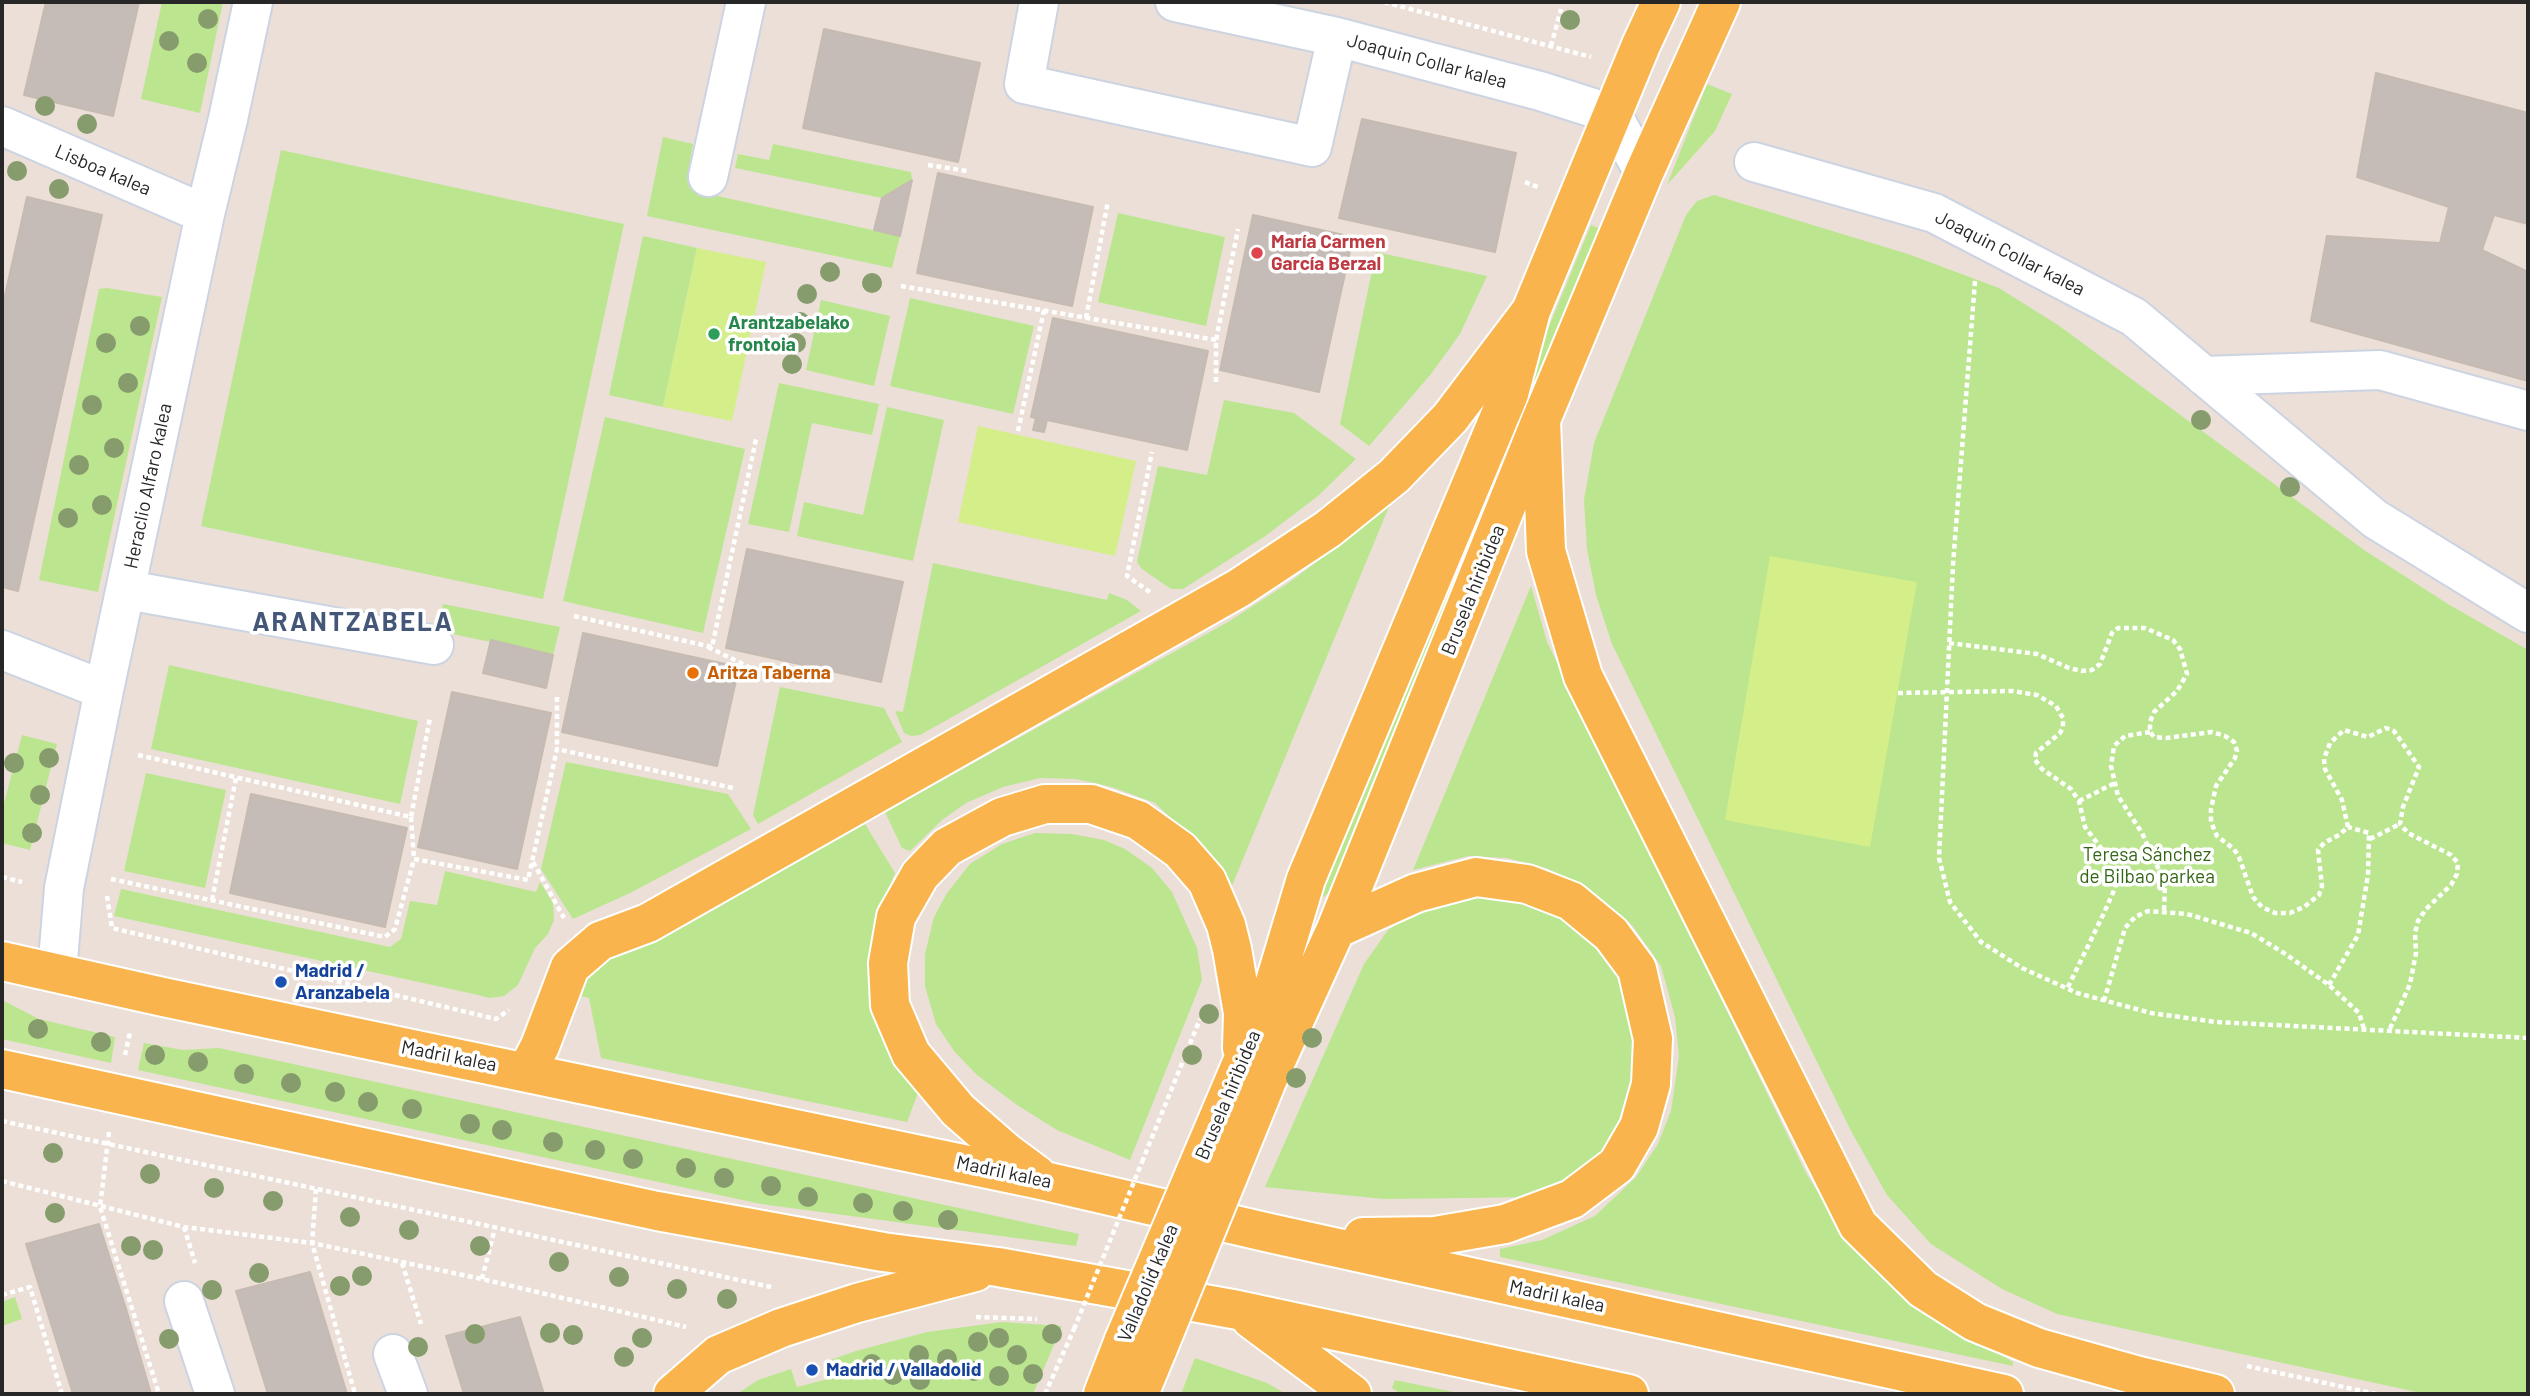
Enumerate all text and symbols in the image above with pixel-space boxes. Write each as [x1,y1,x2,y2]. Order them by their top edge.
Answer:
street label: Joaquin Collar kalea [1344,29,1510,93]
street label: Lisboa kalea [52,140,154,200]
street label: Joaquin Collar kalea [1931,205,2089,301]
place label: María Carmen García Berzal [1271,231,1386,275]
marker: María Carmen García Berzal [1249,245,1265,261]
place label: Arantzabelako frontoia [728,312,850,356]
marker: Arantzabelako frontoia [706,326,722,342]
street label: Heraclio Alfaro kalea [119,401,177,571]
street label: Brusela hiribidea [1437,522,1509,658]
district label: ARANTZABELA [254,606,452,638]
place label: Aritza Taberna [707,662,831,684]
marker: Aritza Taberna [685,665,701,681]
park label: Teresa Sánchez de Bilbao parkea [2079,844,2215,888]
place label: Madrid / Aranzabela [295,960,390,1004]
marker: Madrid / Aranzabela [273,974,289,990]
street label: Brusela hiribidea [1190,1027,1266,1163]
street label: Madril kalea [399,1036,499,1076]
street label: Madril kalea [954,1151,1054,1193]
street label: Valladolid kalea [1113,1221,1183,1345]
street label: Madril kalea [1507,1275,1607,1317]
place label: Madrid / Valladolid [826,1359,981,1381]
marker: Madrid / Valladolid [804,1362,820,1378]

